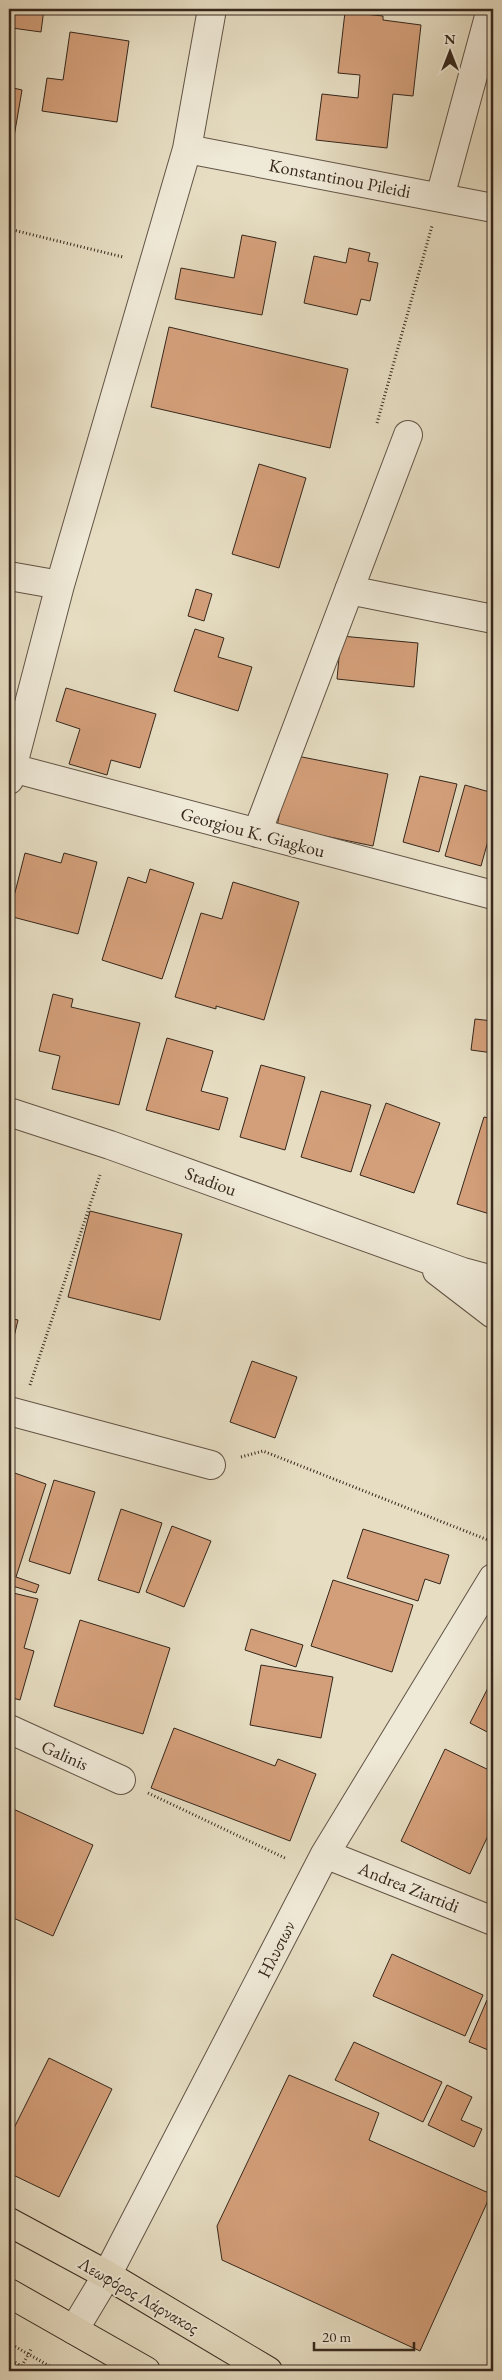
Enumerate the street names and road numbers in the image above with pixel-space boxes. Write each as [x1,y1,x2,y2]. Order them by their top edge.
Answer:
street label: Konstantinou Pileidi [267,153,413,203]
street label: Georgiou K. Giagkou [178,802,328,862]
street label: Stadiou [182,1161,240,1201]
street label: Galinis [38,1735,92,1775]
street label: Andrea Ziartidi [354,1856,463,1918]
street label: Ηλυσιων [252,1917,300,1981]
street label: Λεωφόρος Λάρνακος [74,2251,203,2339]

